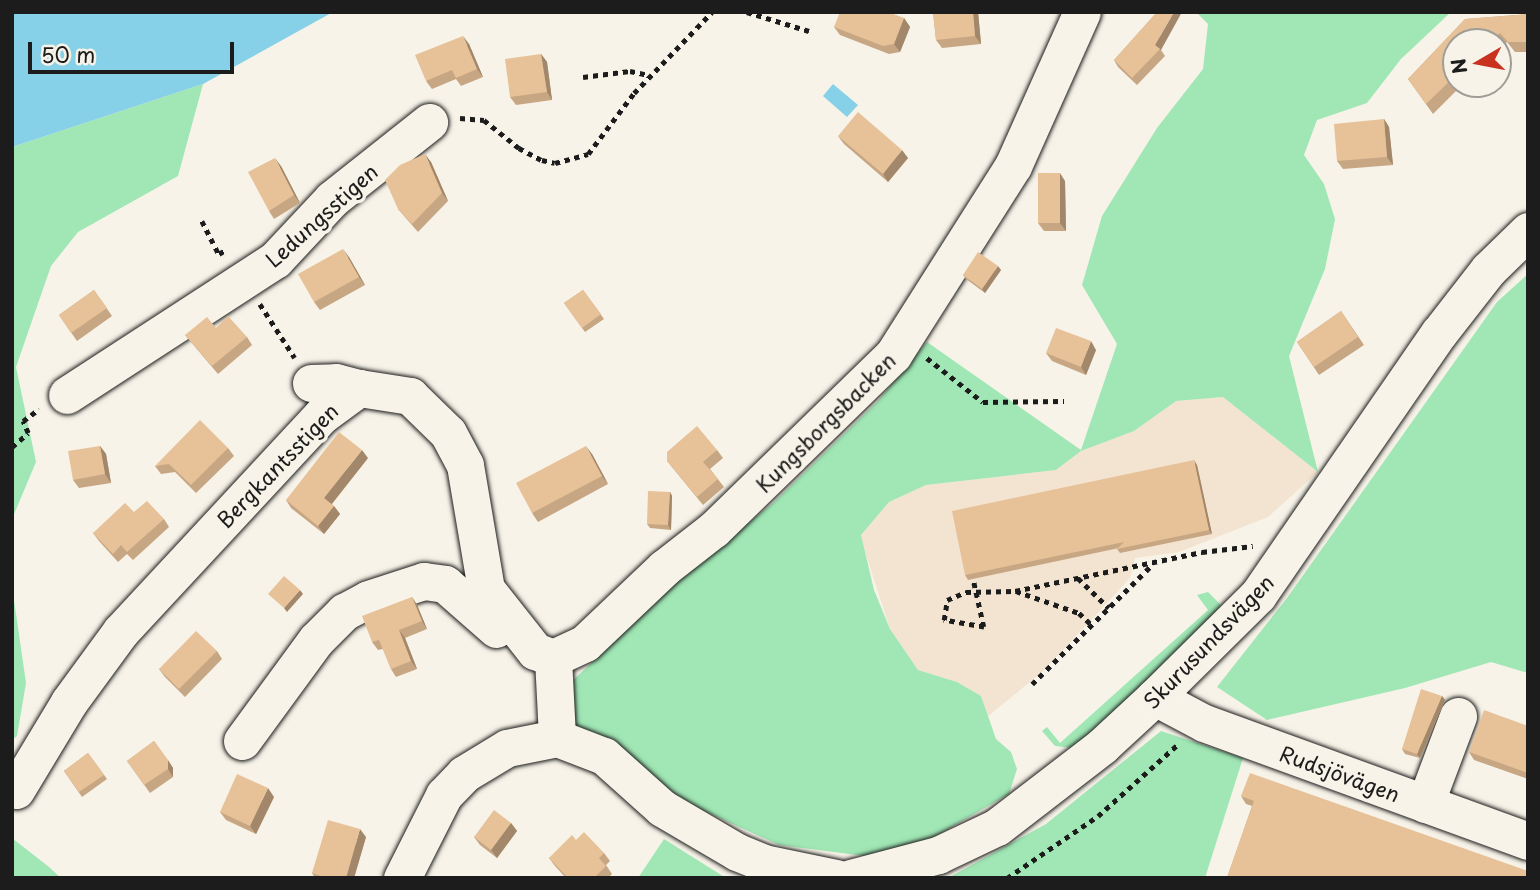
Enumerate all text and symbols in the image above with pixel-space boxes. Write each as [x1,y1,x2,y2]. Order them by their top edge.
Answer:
scale bar [32,28,238,72]
north arrow [1442,28,1512,98]
text: 50 m [41,38,95,70]
text: N [1443,56,1473,76]
street label: Ledungsstigen [260,158,382,272]
street label: Kungsborgsbacken [750,347,900,497]
street label: Bergkantsstigen [211,398,343,532]
street label: Skurusundsvägen [1138,569,1278,713]
street label: Rudsjövägen [1277,740,1403,806]

